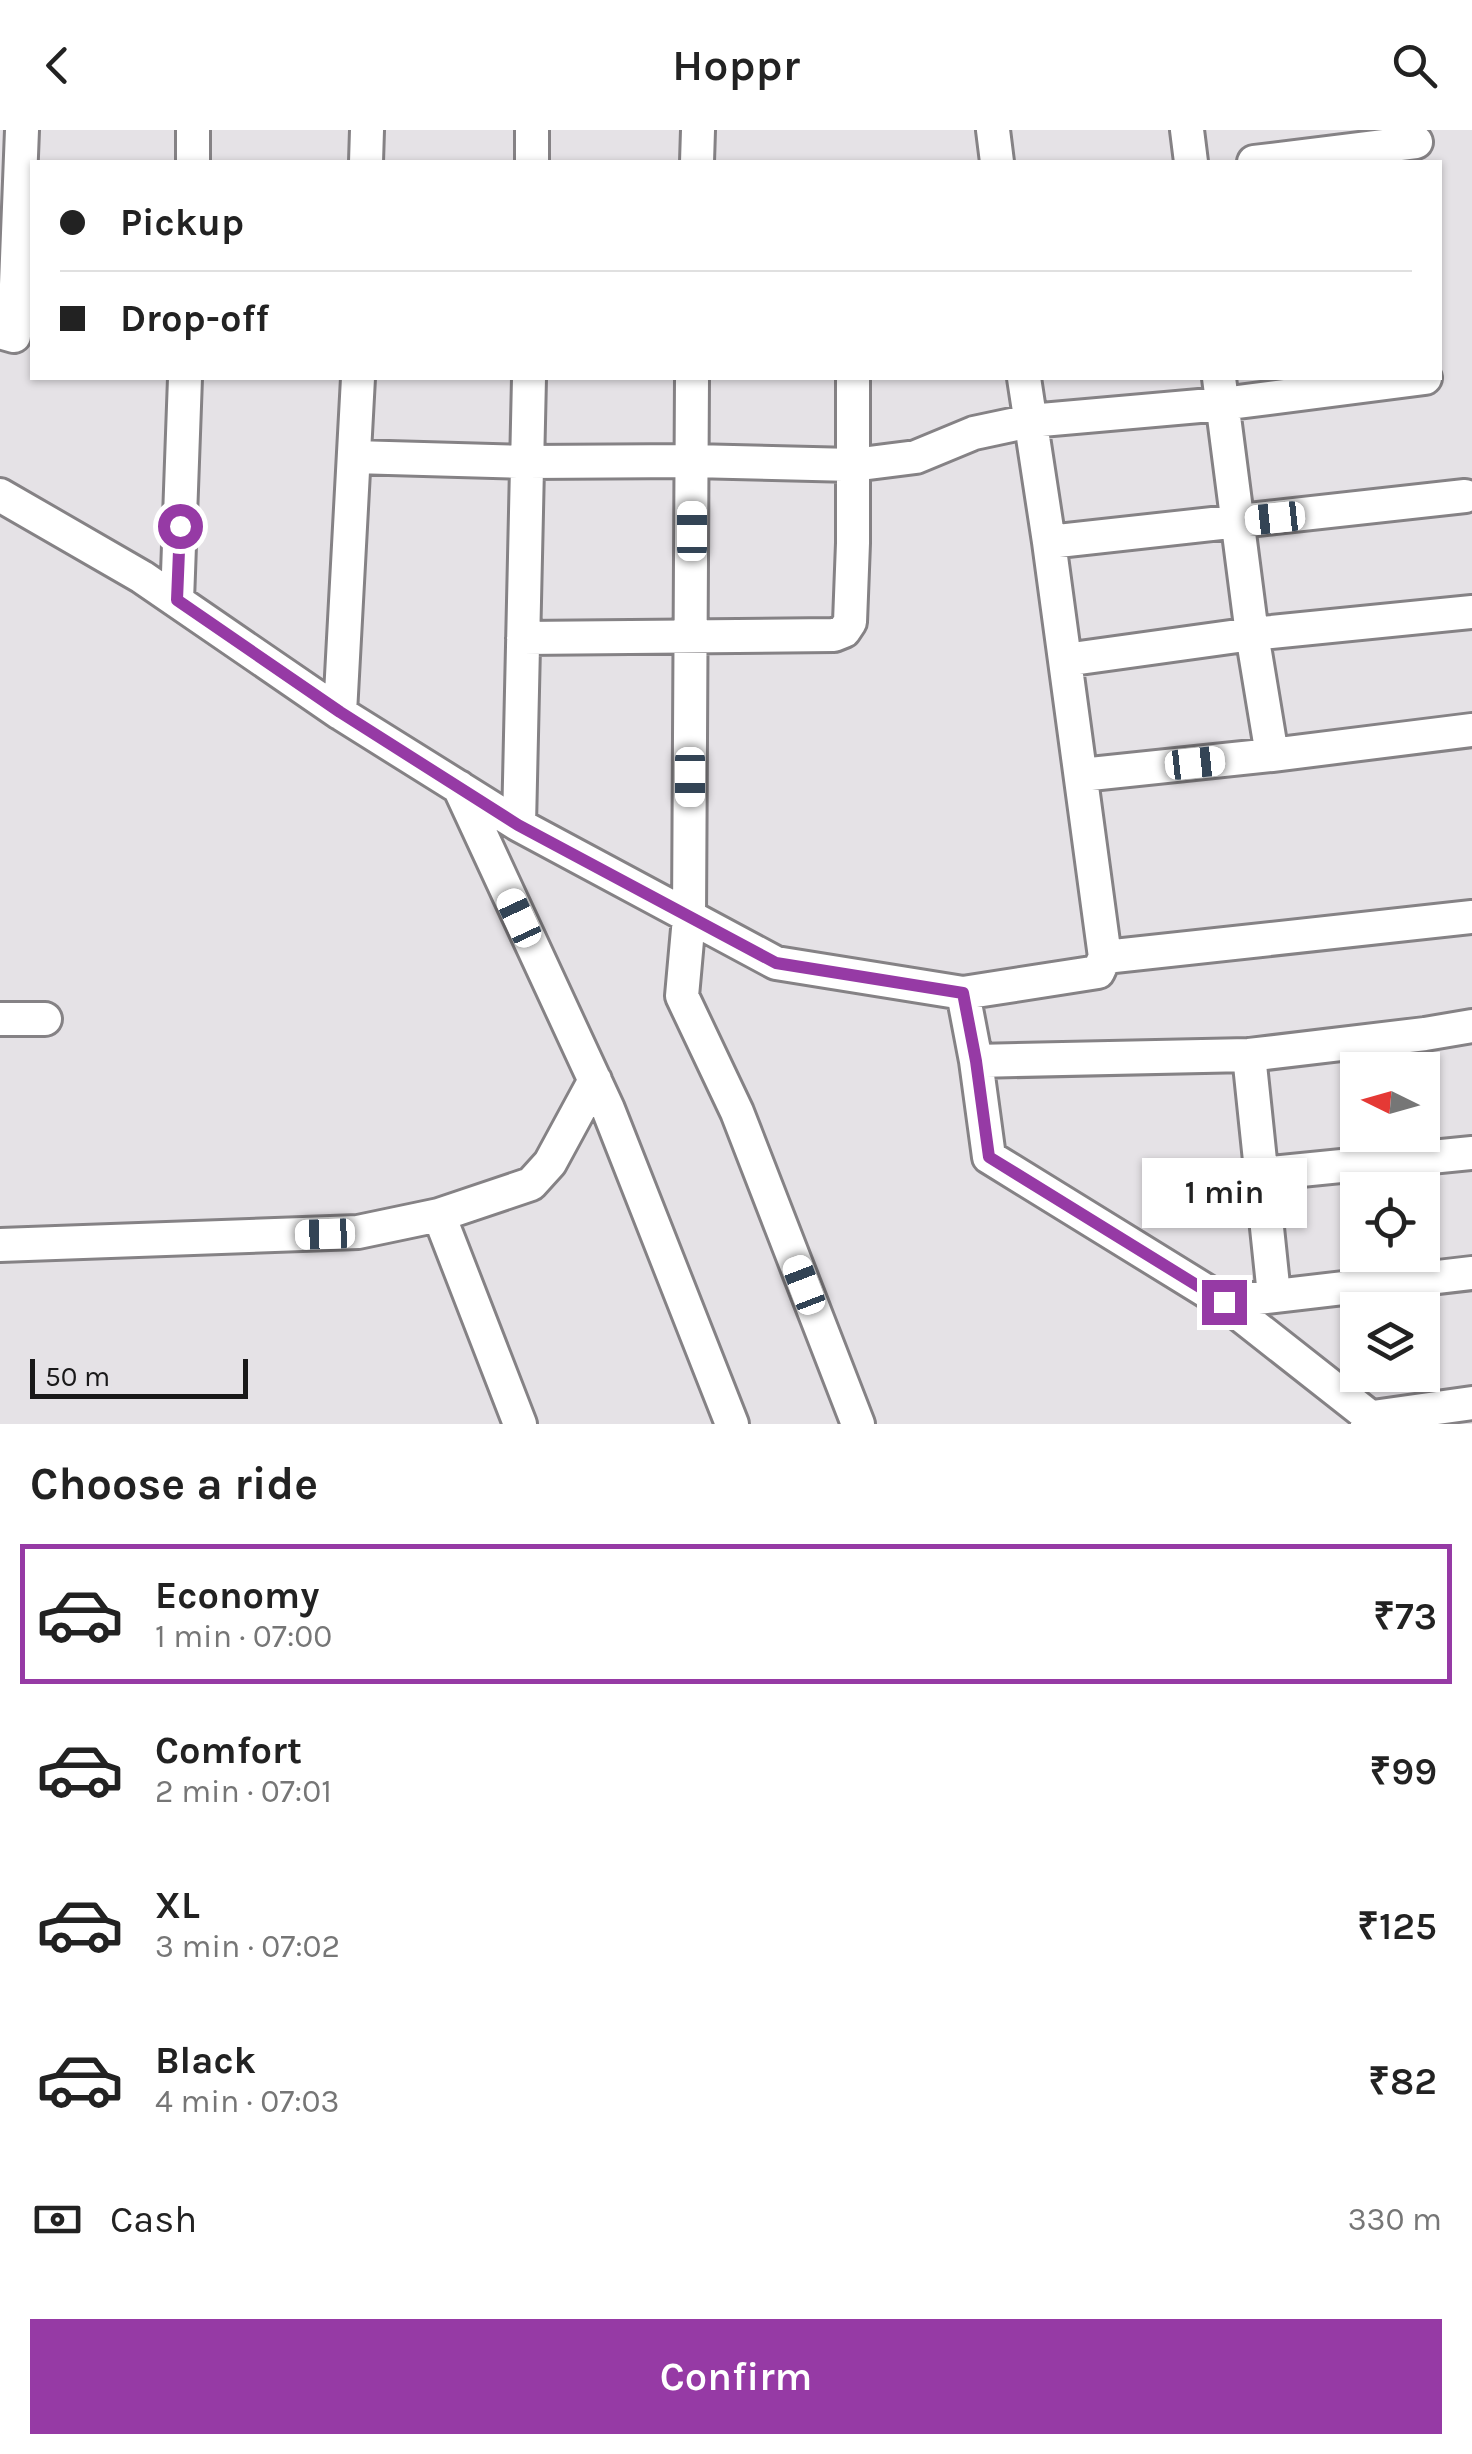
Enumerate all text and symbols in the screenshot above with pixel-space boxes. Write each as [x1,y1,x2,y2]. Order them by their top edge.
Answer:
icon: back [30,38,85,93]
icon: search [1387,38,1442,93]
text: Hoppr [672,39,800,91]
text: Pickup [120,200,244,245]
text: Drop-off [120,296,269,341]
car [1244,500,1306,536]
car [677,501,707,561]
route start [158,504,203,549]
car [1164,745,1226,781]
car [675,747,705,807]
car [493,884,545,952]
north arrow [1340,1052,1440,1152]
map controls [1340,1052,1440,1392]
callout: 1 min [1142,1157,1306,1227]
button: locate [1340,1172,1440,1272]
text: 1 min [1185,1174,1264,1211]
car [294,1218,356,1250]
car [779,1252,829,1318]
route end [1202,1280,1247,1325]
button: layers [1340,1292,1440,1392]
scale bar [30,1354,248,1398]
text: 50 m [45,1360,110,1393]
text: Choose a ride [30,1458,318,1510]
icon: car [35,1569,125,1659]
text: Economy [155,1573,319,1618]
text: ₹73 [1373,1594,1437,1639]
text: 1 min · 07:00 [155,1618,332,1655]
icon: car [35,1724,125,1814]
text: Comfort [155,1728,302,1773]
text: ₹99 [1370,1749,1437,1794]
text: 2 min · 07:01 [155,1773,332,1810]
icon: car [35,1879,125,1969]
text: XL [155,1883,200,1928]
text: ₹125 [1357,1904,1437,1949]
text: 3 min · 07:02 [155,1928,340,1965]
icon: car [35,2034,125,2124]
text: Black [155,2038,256,2083]
text: ₹82 [1368,2059,1437,2104]
text: 4 min · 07:03 [155,2083,339,2120]
icon: cash [30,2192,85,2247]
text: Cash [110,2197,197,2242]
text: 330 m [1348,2201,1442,2238]
button: Confirm [30,2319,1442,2434]

